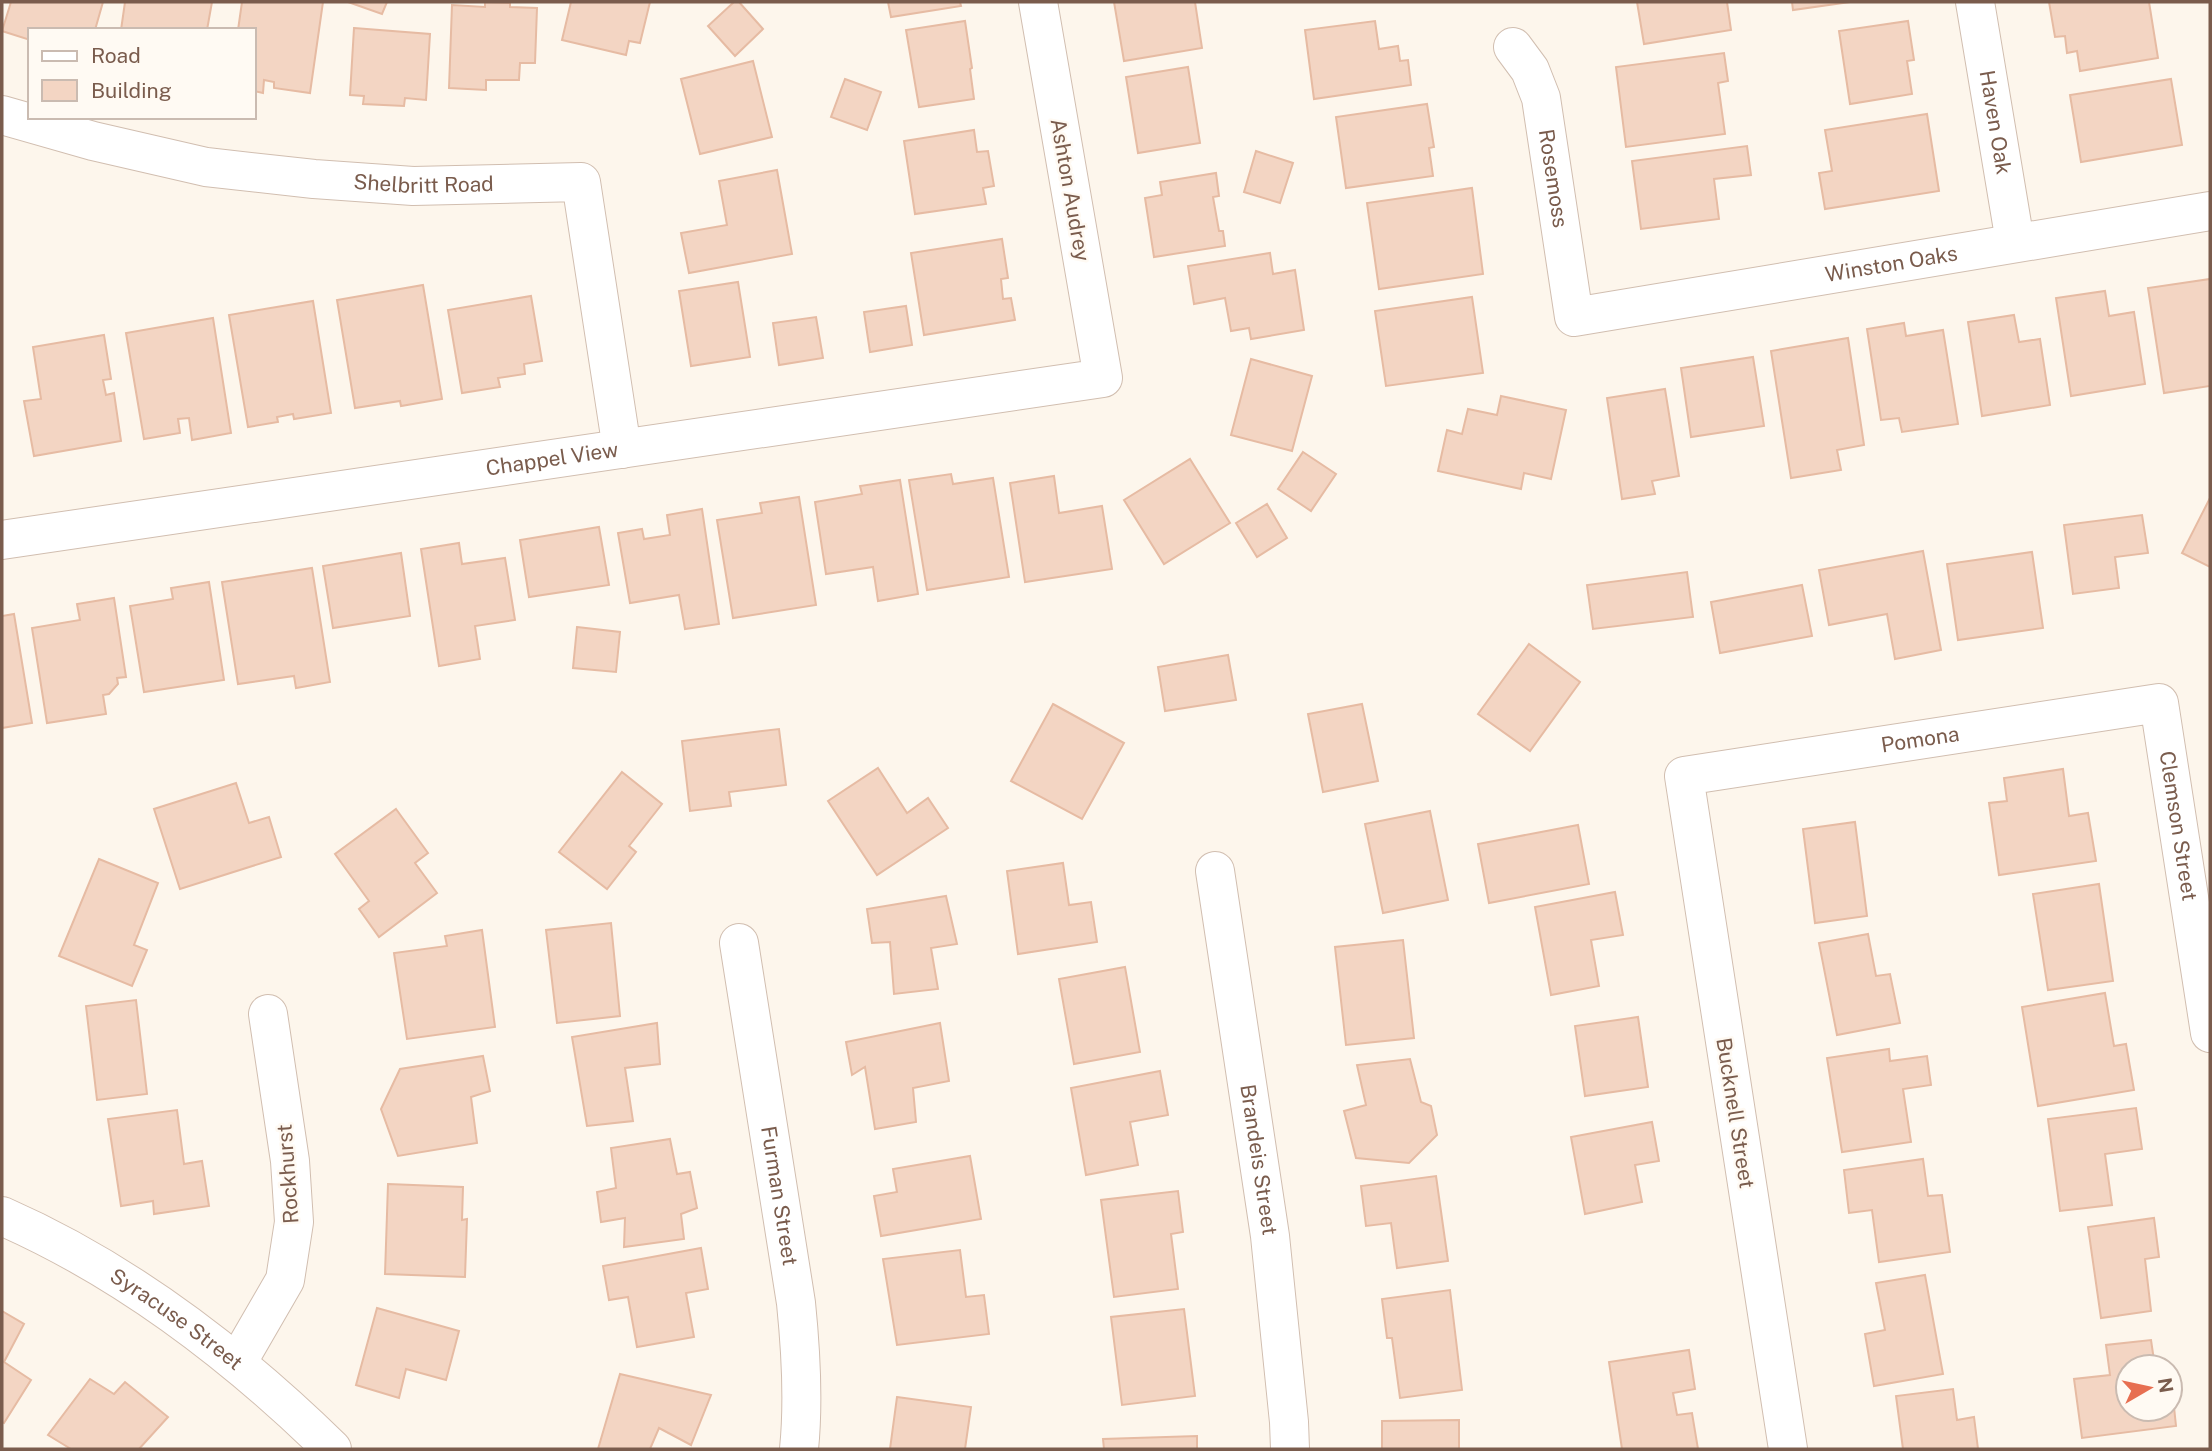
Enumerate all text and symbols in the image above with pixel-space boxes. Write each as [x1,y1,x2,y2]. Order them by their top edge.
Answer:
legend [28,28,256,119]
text: Road [91,43,141,68]
street label: Haven Oak [1975,68,2017,177]
text: Building [91,78,172,103]
street label: Ashton Audrey [1046,117,1095,263]
street label: Rosemoss [1534,127,1573,229]
street label: Shelbritt Road [353,169,494,198]
street label: Winston Oaks [1823,240,1959,287]
street label: Chappel View [484,436,620,481]
street label: Pomona [1879,721,1961,758]
street label: Clemson Street [2155,749,2202,903]
street label: Bucknell Street [1711,1036,1760,1190]
street label: Brandeis Street [1235,1082,1283,1237]
street label: Rockhurst [272,1123,303,1225]
street label: Furman Street [756,1124,803,1267]
street label: Syracuse Street [106,1263,248,1375]
north arrow [2114,1353,2184,1423]
text: N [2154,1376,2178,1394]

